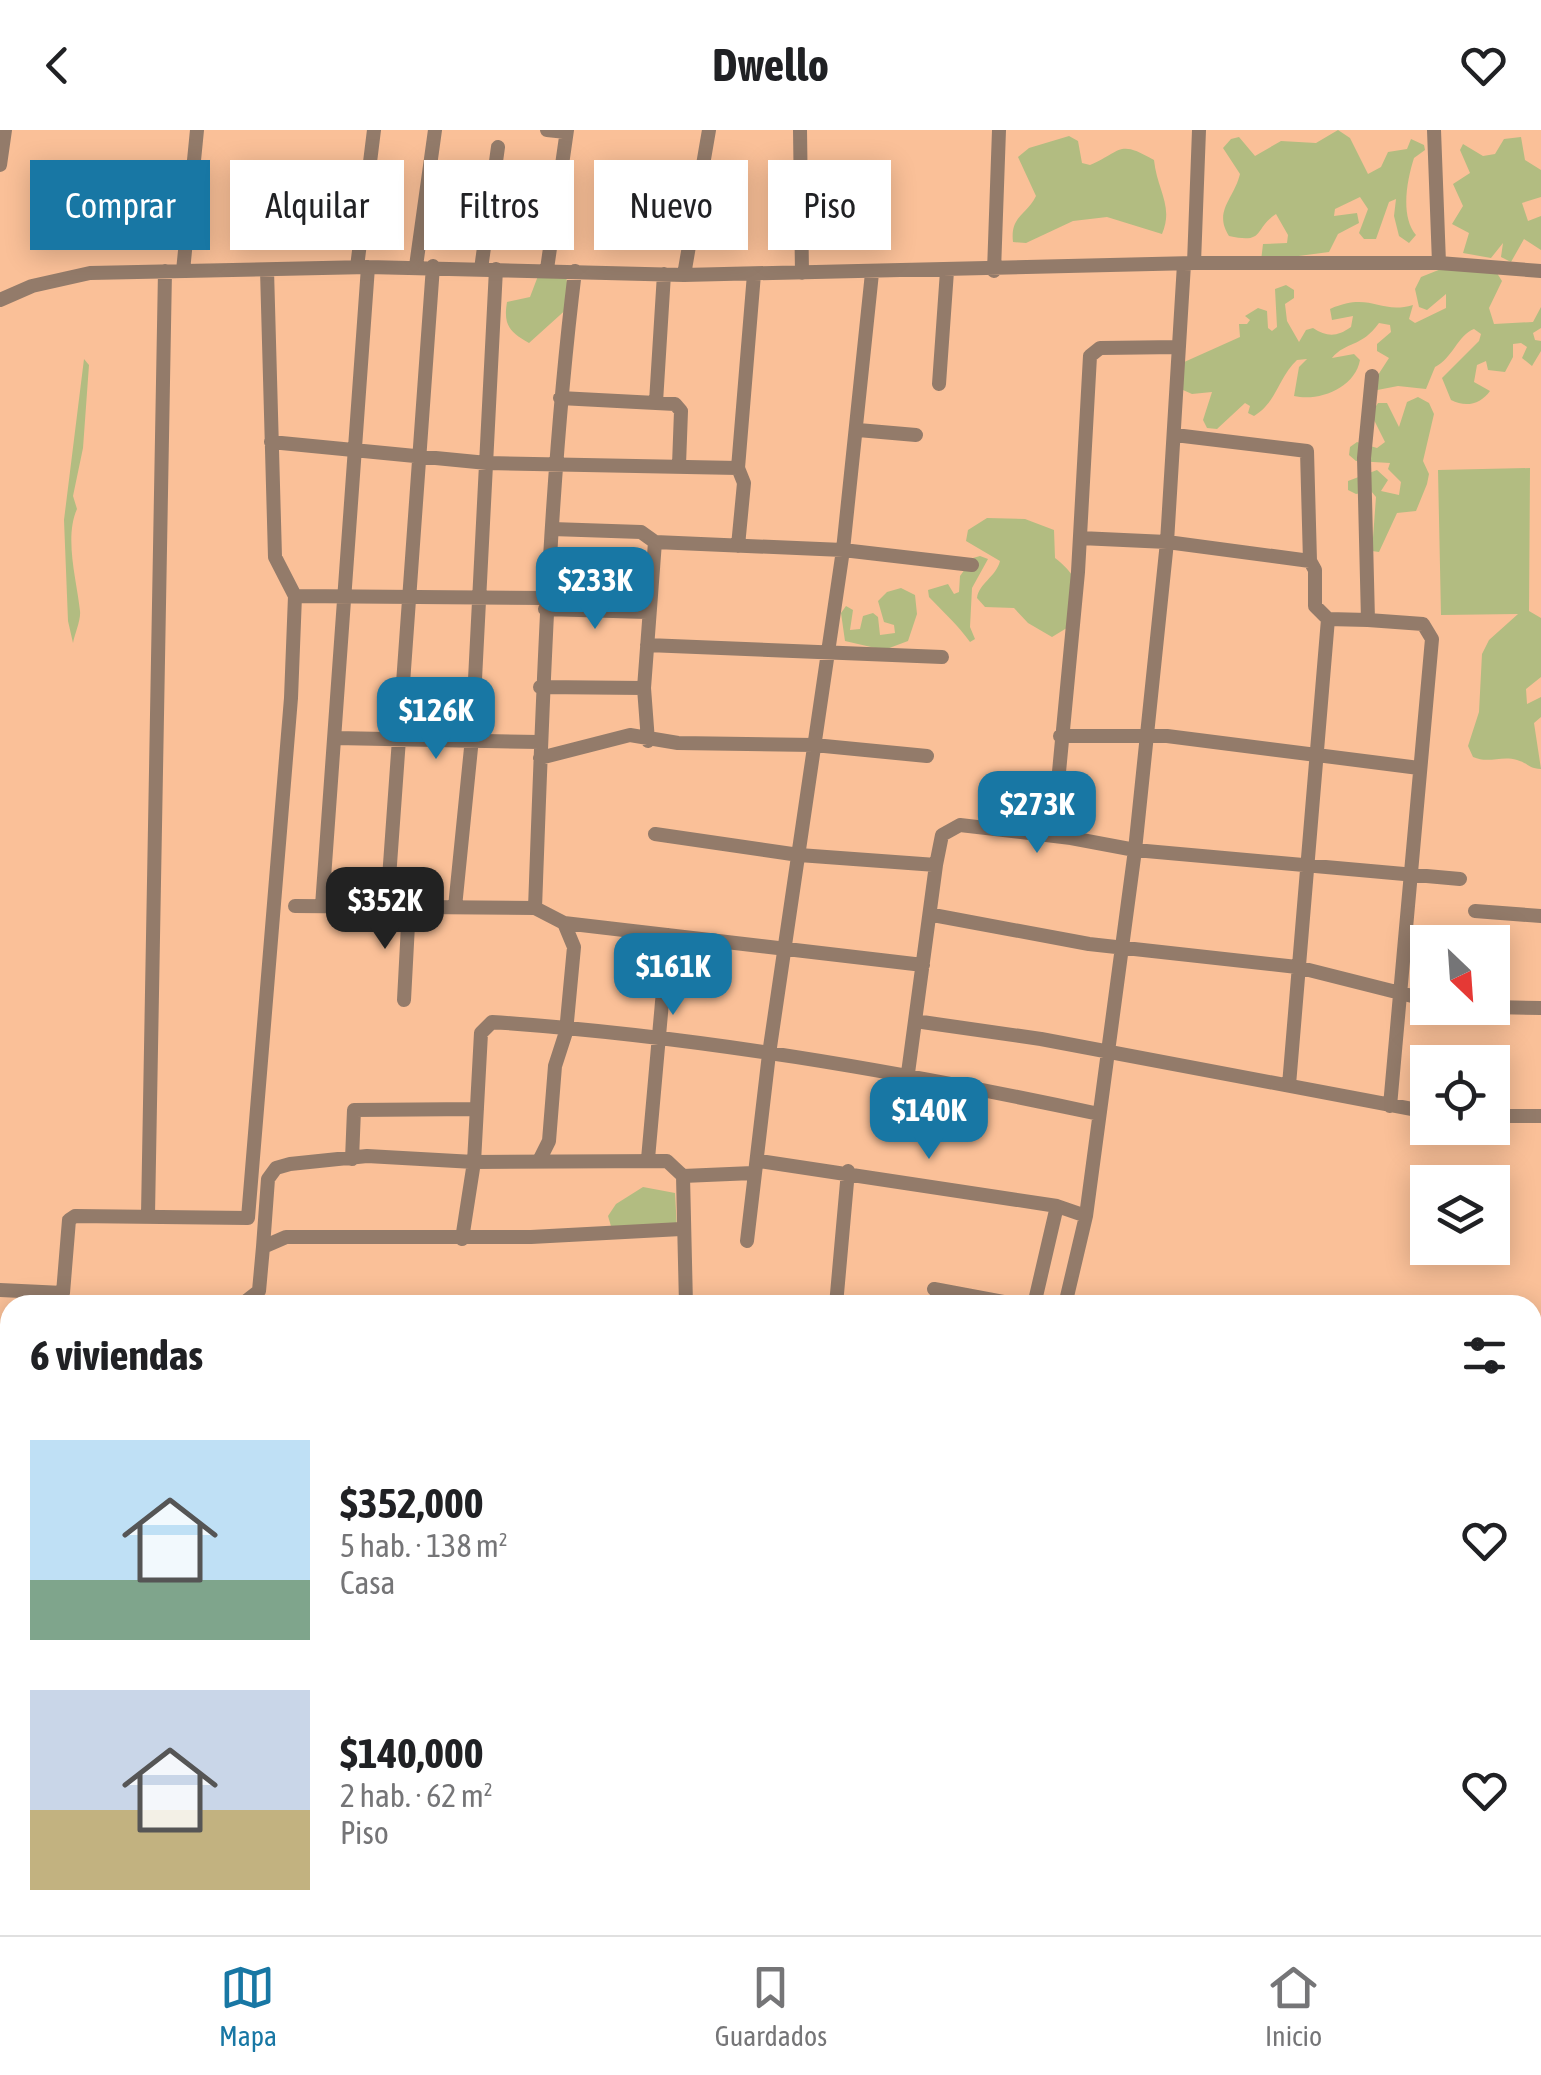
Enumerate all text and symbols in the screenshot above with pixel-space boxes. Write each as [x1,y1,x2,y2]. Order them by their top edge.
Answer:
icon: back [30,38,85,93]
icon: heart [1456,38,1511,93]
text: Dwello [712,39,829,91]
chip: Comprar [30,160,210,250]
chip: Alquilar [230,160,404,250]
chip: Filtros [424,160,574,250]
chip: Nuevo [594,160,748,250]
chip: Piso [768,160,891,250]
pin: $233K [525,547,665,632]
text: $233K [558,561,632,598]
pin: $126K [366,677,506,762]
text: $126K [399,691,473,728]
pin: $273K [967,771,1107,856]
text: $273K [1000,785,1074,822]
pin: $352K [315,867,455,952]
text: $352K [348,881,422,918]
north arrow [1410,925,1510,1025]
map controls [1410,925,1510,1265]
pin: $161K [603,933,743,1018]
text: $161K [636,947,710,984]
button: locate [1410,1045,1510,1145]
pin: $140K [859,1077,999,1162]
text: $140K [892,1091,966,1128]
button: layers [1410,1165,1510,1265]
icon: filters [1457,1328,1512,1383]
text: 6 viviendas [30,1331,203,1379]
text: $352,000 [340,1479,484,1527]
icon: home [110,1480,230,1600]
icon: heart [1457,1513,1512,1568]
text: 5 hab. · 138 m² [340,1527,508,1564]
text: Casa [340,1564,395,1601]
text: $140,000 [340,1729,484,1777]
icon: home [110,1730,230,1850]
icon: heart [1457,1763,1512,1818]
text: 2 hab. · 62 m² [340,1777,493,1814]
text: Piso [340,1814,389,1851]
tab: Mapa [219,1960,277,2052]
tab: Guardados [715,1960,827,2052]
tab: Inicio [1265,1960,1322,2052]

